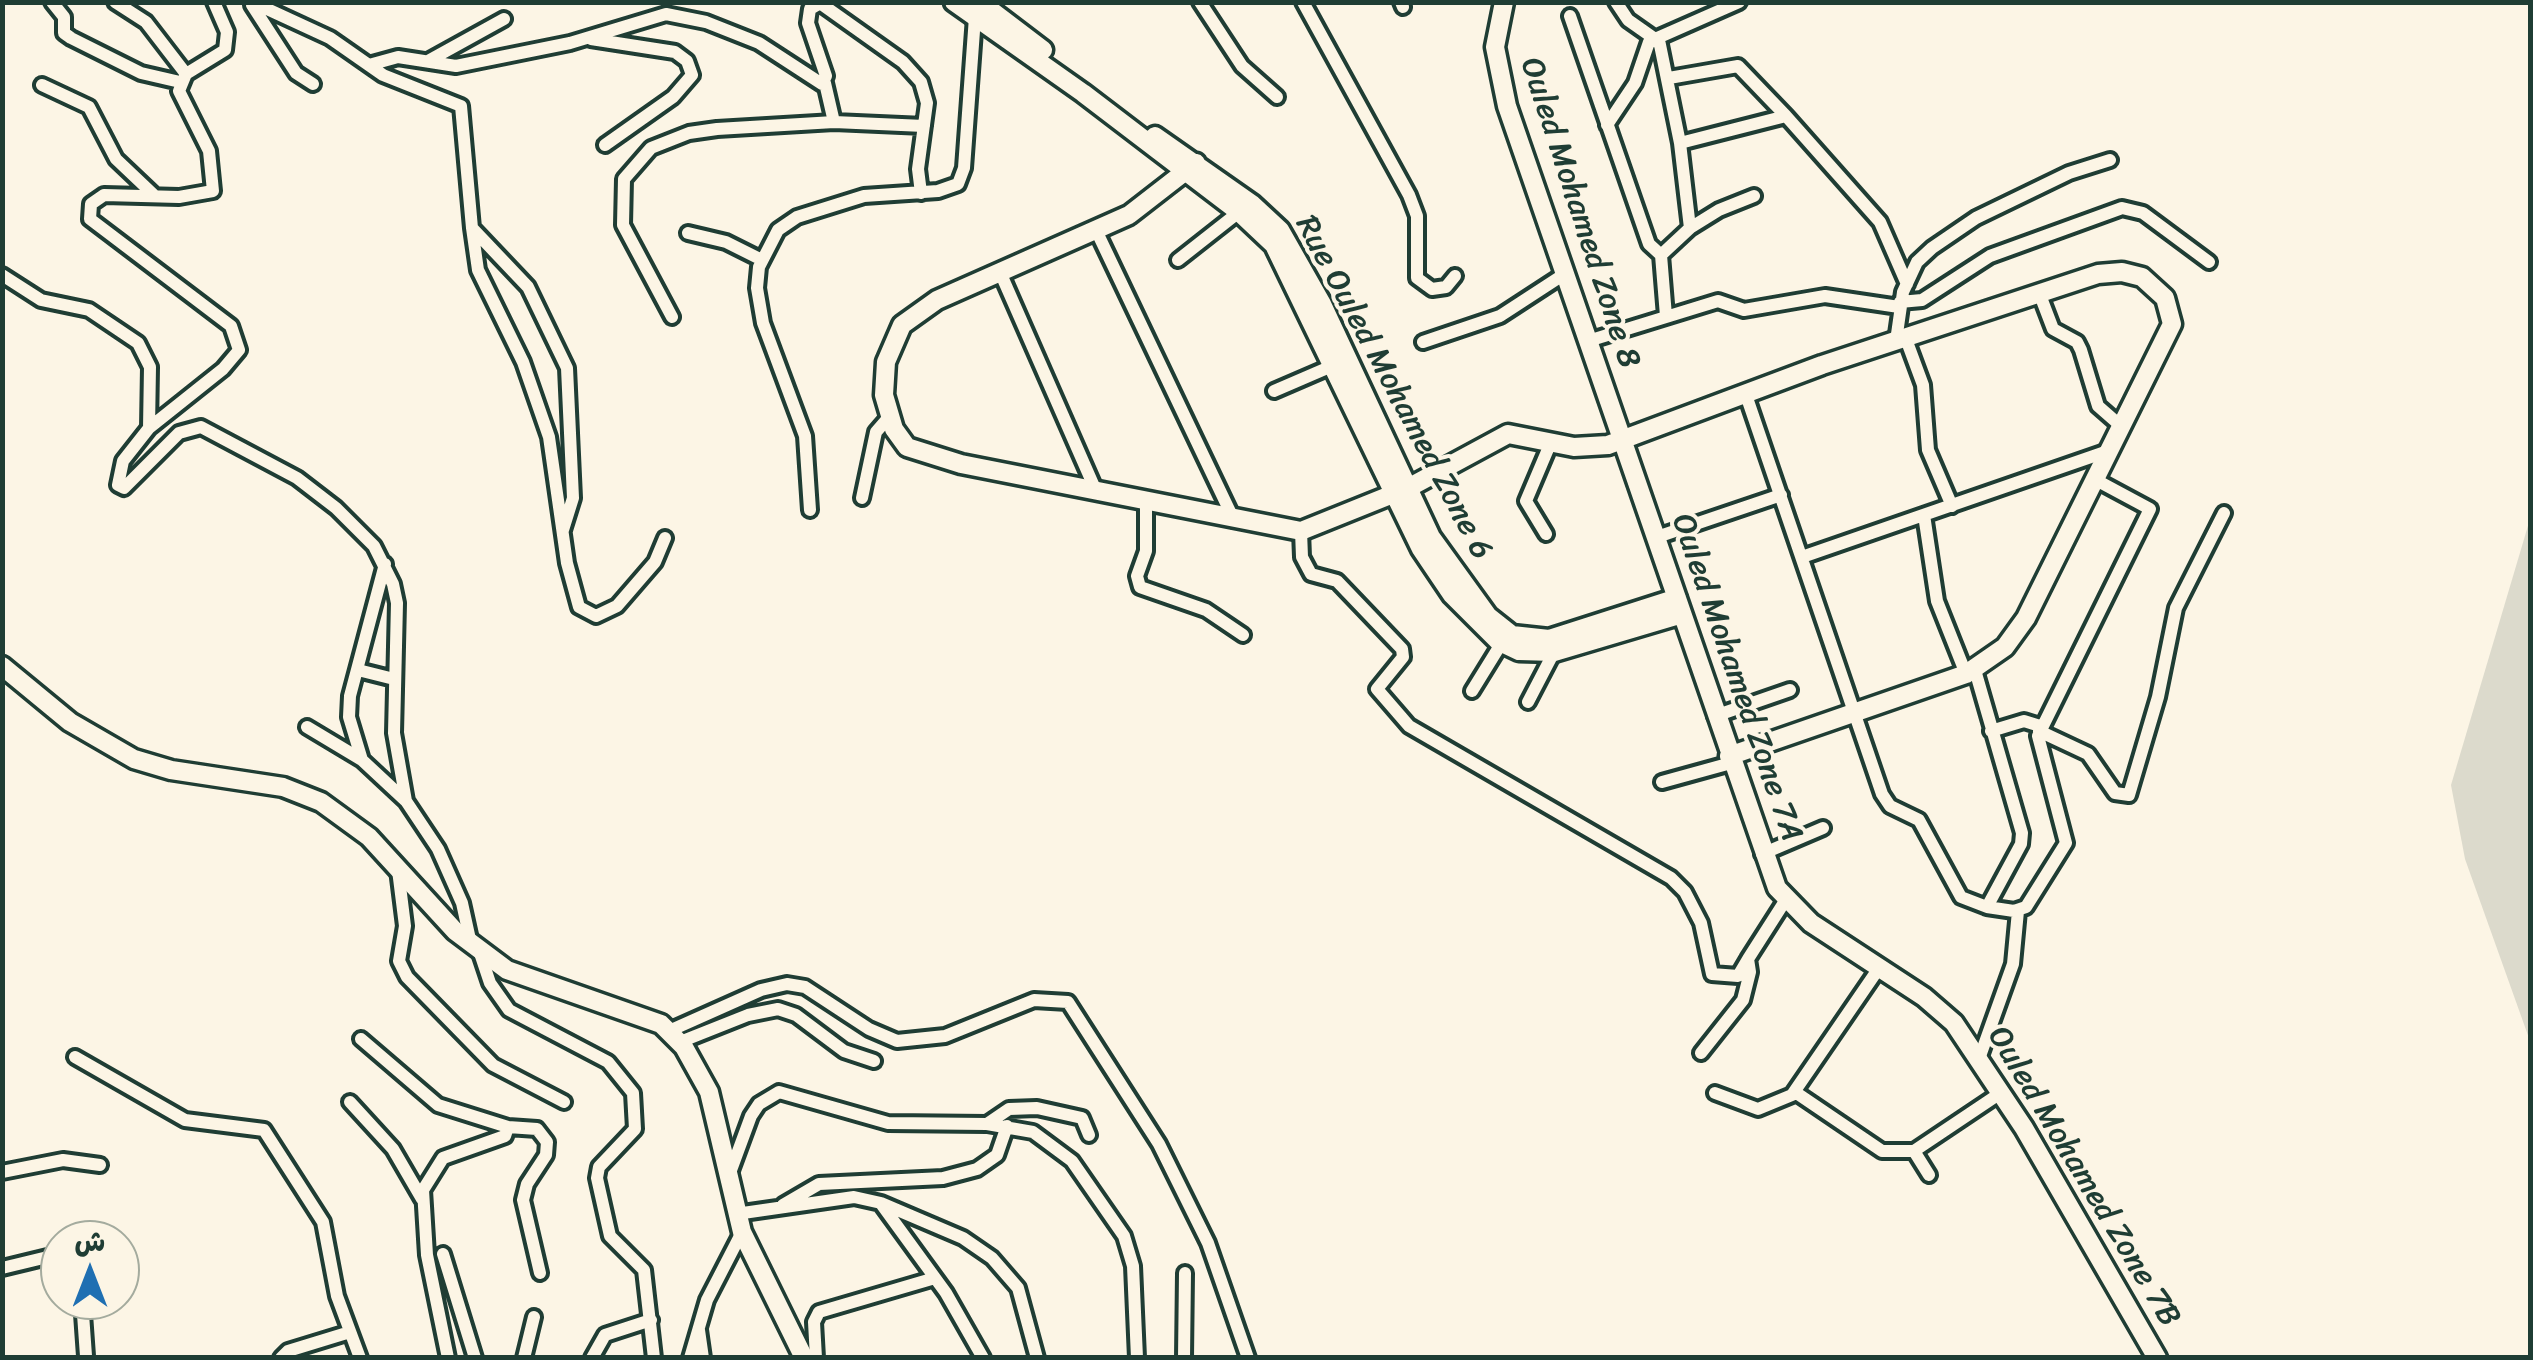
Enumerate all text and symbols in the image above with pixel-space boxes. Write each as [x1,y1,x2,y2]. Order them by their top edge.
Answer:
street label: Ouled Mohamed Zone 8 [1511,53,1647,373]
street label: Rue Ouled Mohamed Zone 6 [1286,209,1500,567]
street label: Ouled Mohamed Zone 7A [1662,509,1810,847]
street label: Ouled Mohamed Zone 7B [1978,1020,2188,1334]
text: ش [75,1217,105,1266]
north arrow [40,1220,140,1320]

